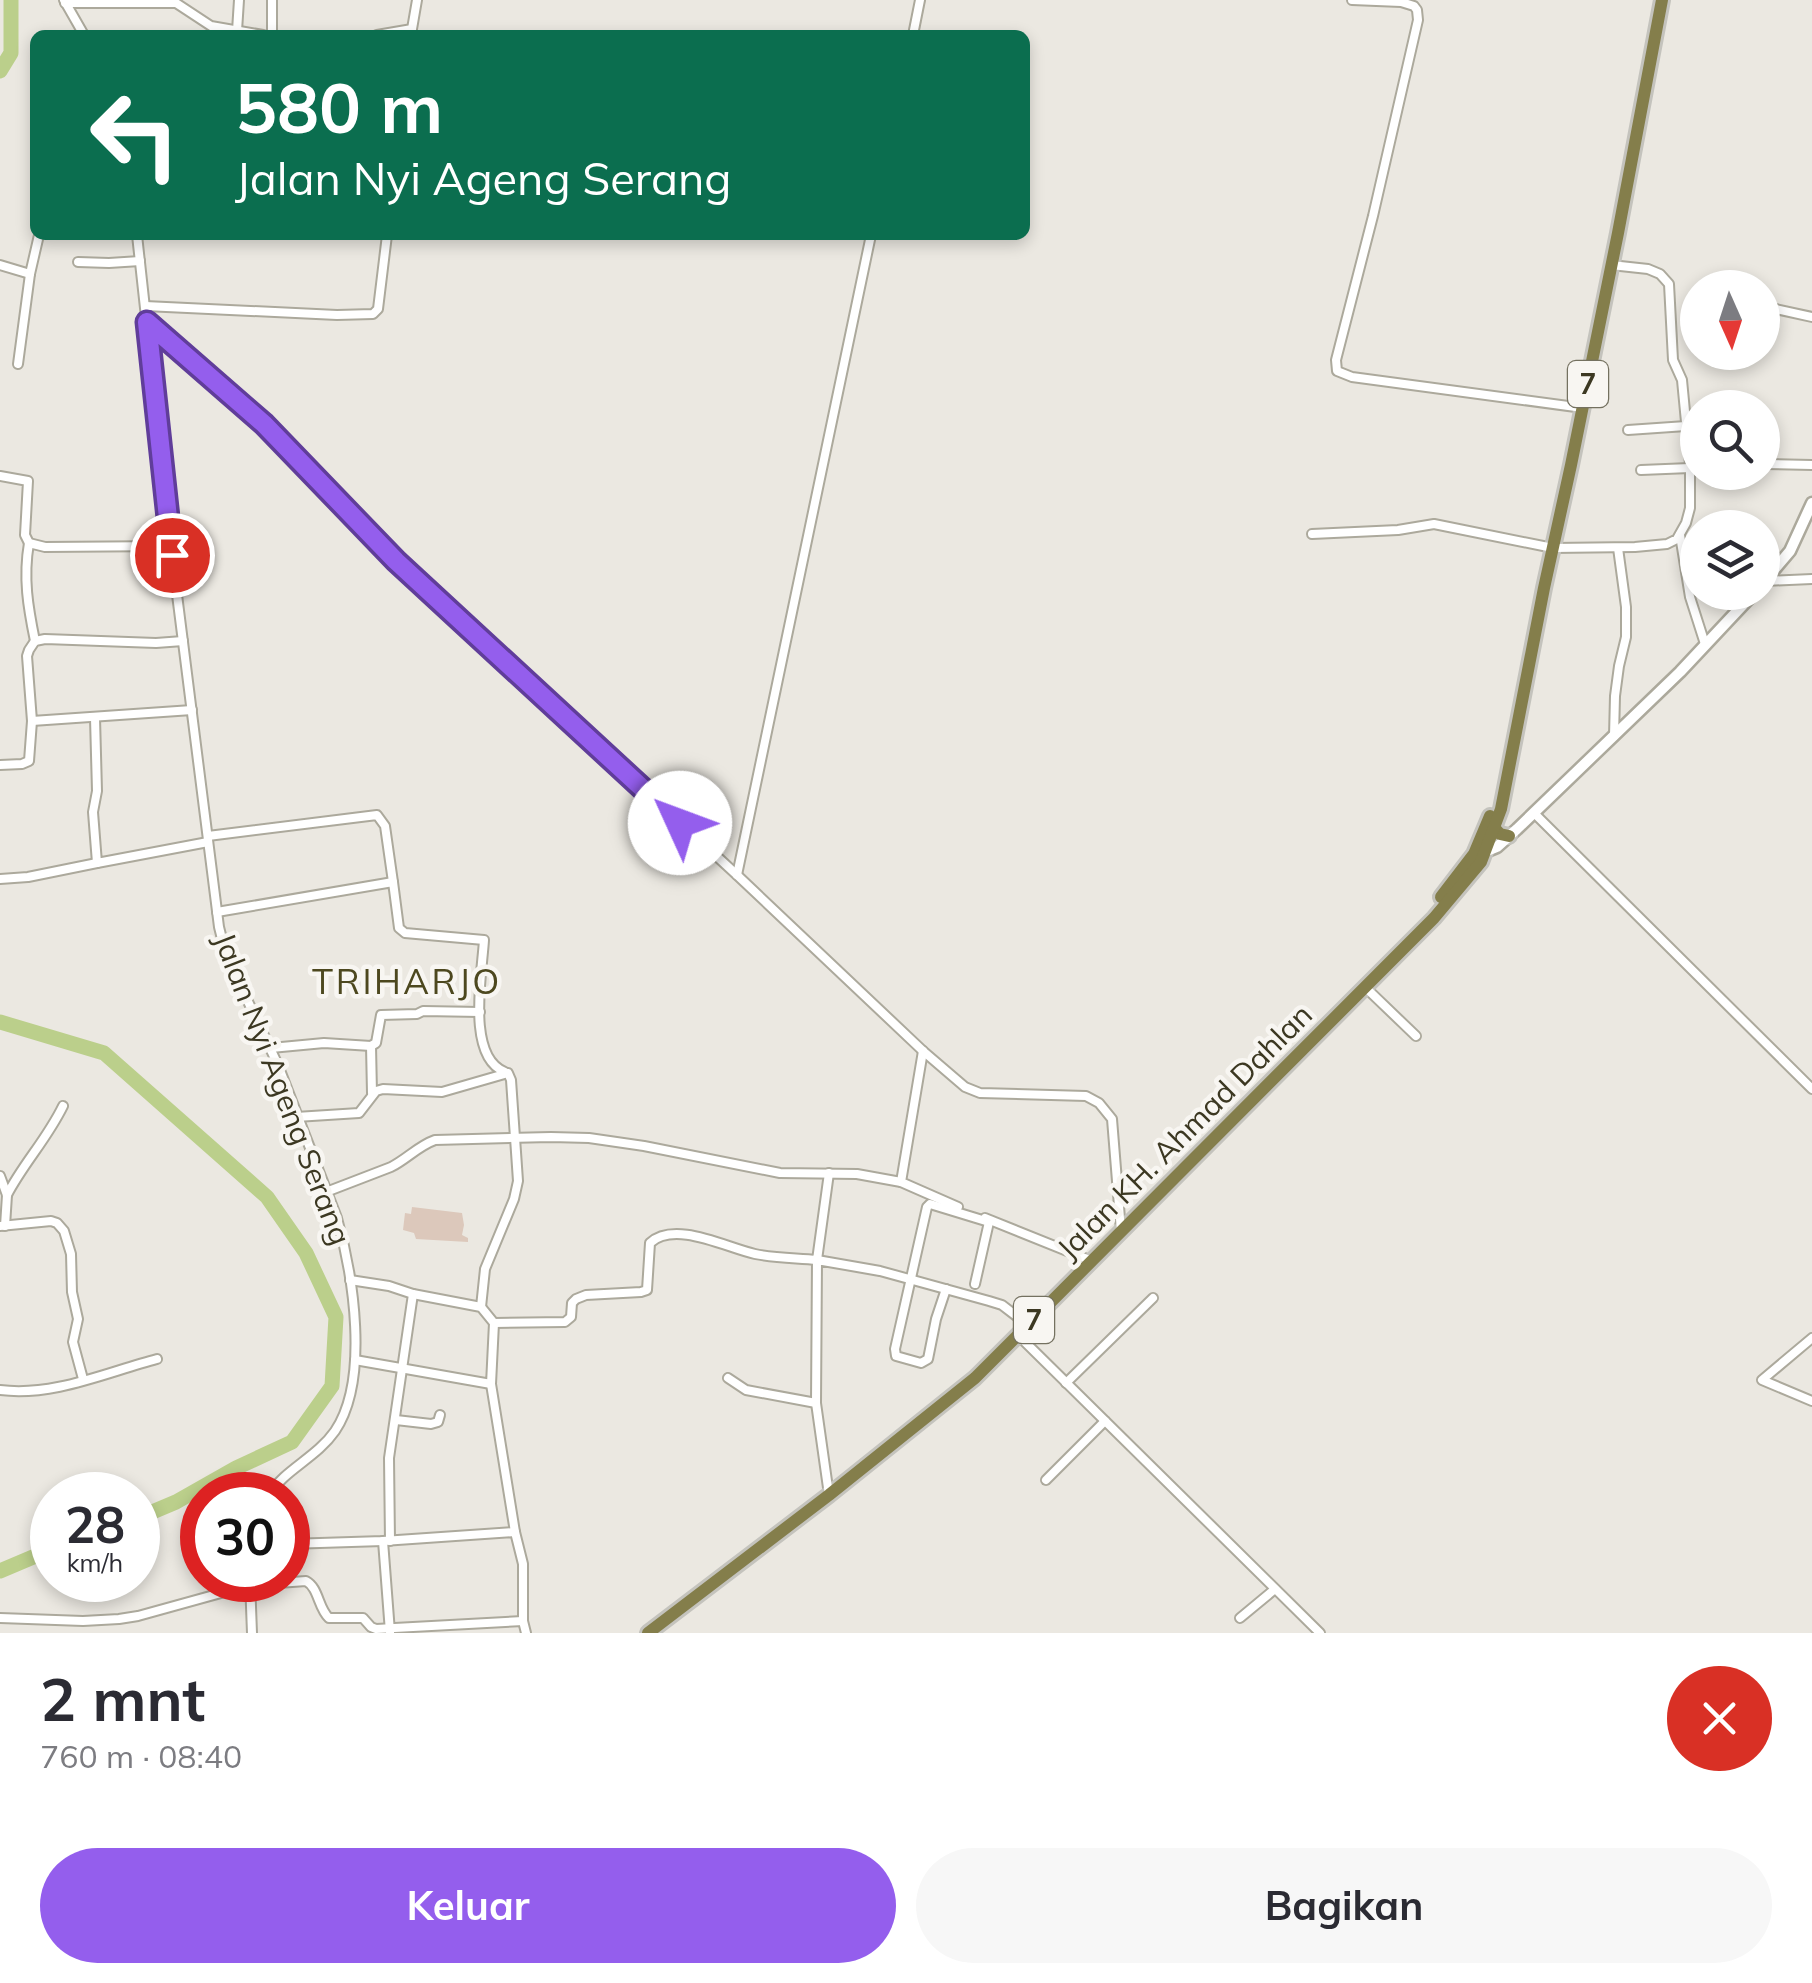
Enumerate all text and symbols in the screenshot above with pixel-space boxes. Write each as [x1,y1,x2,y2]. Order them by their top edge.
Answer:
text: 580 m [235,63,443,151]
icon: left [70,70,200,200]
text: Jalan Nyi Ageng Serang [235,150,731,206]
north arrow [1680,270,1780,370]
map controls [1680,270,1780,610]
road number: 7 [1568,361,1608,407]
button: search [1680,390,1780,490]
button: layers [1680,510,1780,610]
pin [130,513,215,598]
icon: arrive [145,528,200,583]
position arrow [628,771,732,875]
street label: Jalan Nyi Ageng Serang [206,927,360,1250]
district label: TRIHARJO [312,959,502,1003]
street label: Jalan KH. Ahmad Dahlan [1049,996,1320,1267]
road number: 7 [1014,1297,1054,1343]
speed limit sign: 30 [180,1472,310,1602]
text: 28 [65,1493,125,1556]
text: km/h [67,1547,123,1578]
text: 2 mnt [40,1661,205,1736]
button: close [1667,1666,1772,1771]
text: 760 m · 08:40 [40,1736,242,1776]
button: Keluar [40,1848,896,1963]
button: Bagikan [916,1848,1772,1963]

